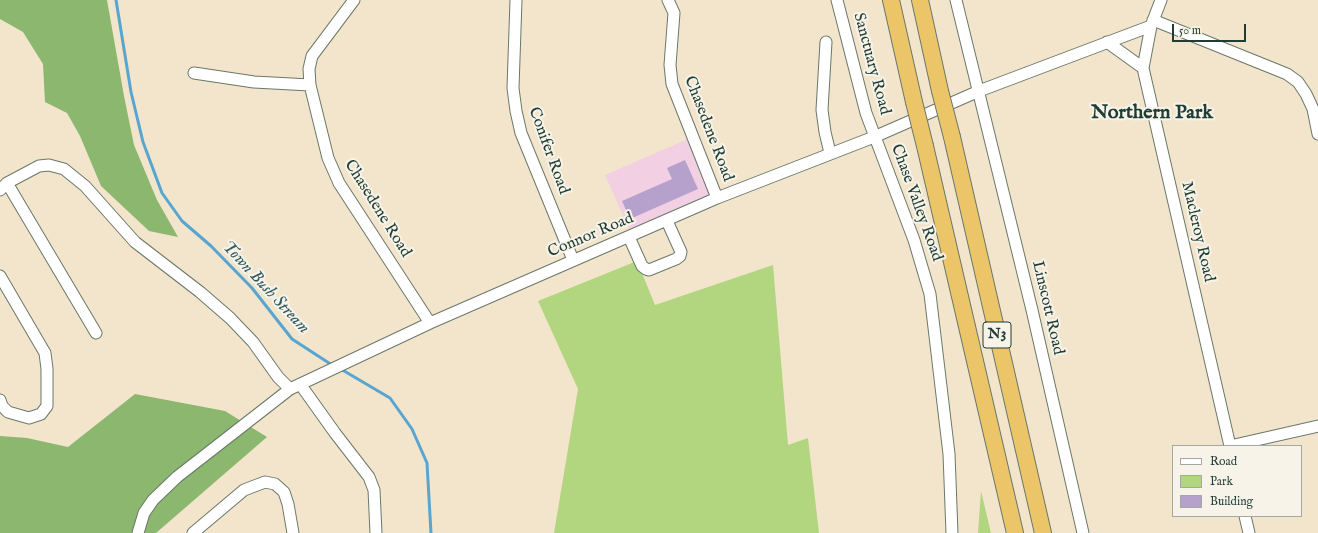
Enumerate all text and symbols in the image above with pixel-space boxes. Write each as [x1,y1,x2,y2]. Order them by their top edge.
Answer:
street label: Sanctuary Road [848,11,894,117]
scale bar [1174,16,1248,42]
text: 50 m [1179,23,1201,38]
street label: Chasedene Road [679,74,737,184]
district label: Northern Park [1091,102,1213,126]
street label: Conifer Road [523,105,573,197]
street label: Chase Valley Road [886,142,946,264]
street label: Chasedene Road [339,157,415,261]
street label: Macleroy Road [1176,180,1218,284]
street label: Connor Road [545,209,637,263]
water label: Town Bush Stream [217,237,313,339]
street label: Linscott Road [1027,259,1067,357]
road number: N3 [983,322,1011,348]
legend [1172,445,1302,517]
text: Road [1210,454,1237,469]
text: Park [1210,474,1233,489]
text: Building [1210,494,1253,509]

